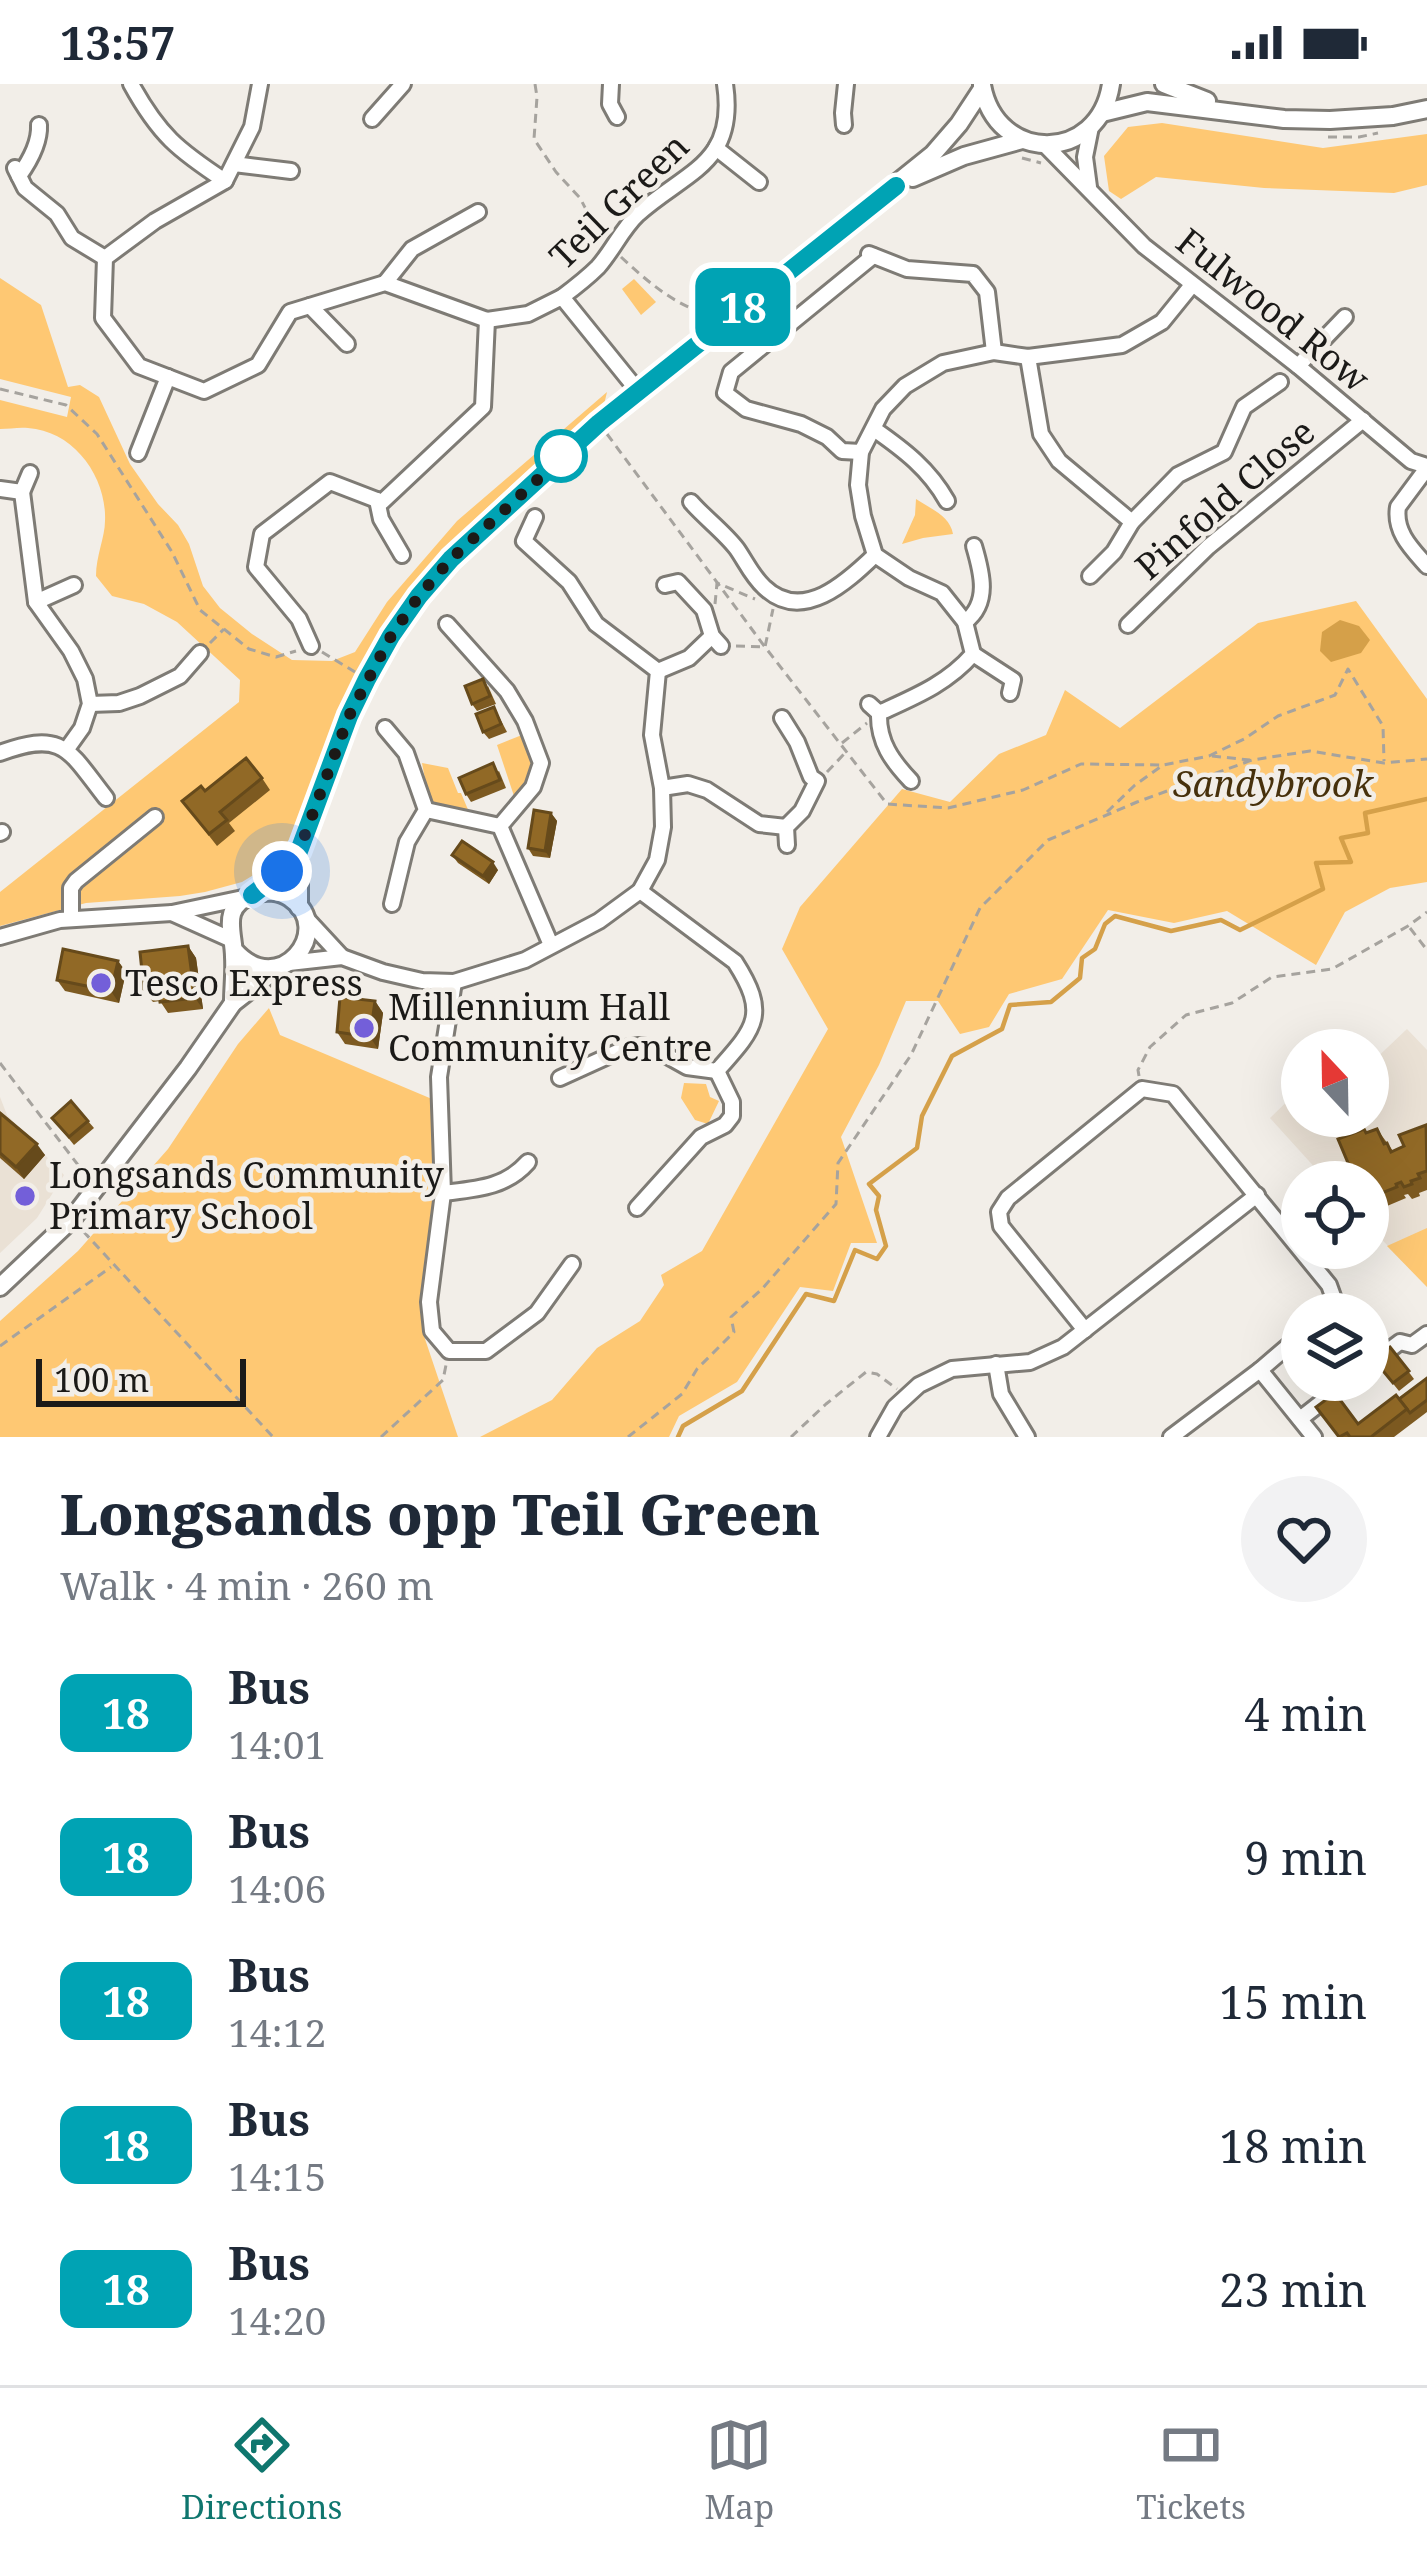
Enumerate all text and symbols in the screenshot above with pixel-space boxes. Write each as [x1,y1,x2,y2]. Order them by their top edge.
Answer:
text: 13:57 [60,12,175,73]
street label: Teil Green [538,122,699,279]
street label: Fulwood Row [1167,217,1380,403]
line badge: 18 [689,268,797,346]
text: 18 [719,278,767,335]
street label: Pinfold Close [1125,407,1325,590]
unlabelled marker [536,431,586,481]
park label: Sandybrook [1173,759,1375,808]
your location [252,841,312,901]
place label: Tesco Express [125,958,363,1007]
marker: Tesco Express [88,970,114,996]
place label: Millennium Hall Community Centre [388,982,712,1072]
marker: Millennium Hall Community Centre [351,1015,377,1041]
north arrow [1281,1029,1389,1137]
map controls [1281,1029,1389,1401]
place label: Longsands Community Primary School [49,1150,444,1240]
button: locate [1281,1161,1389,1269]
marker: Longsands Community Primary School [12,1183,38,1209]
button: layers [1281,1293,1389,1401]
scale bar [36,1353,246,1406]
text: 100 m [54,1357,149,1402]
text: Longsands opp Teil Green [60,1474,820,1552]
button: heart [1241,1476,1367,1602]
text: Walk · 4 min · 260 m [60,1558,434,1611]
text: Bus [228,1656,310,1717]
text: 4 min [1244,1683,1367,1744]
text: 18 [102,1684,150,1741]
text: 14:01 [228,1717,326,1770]
text: Bus [228,1800,310,1861]
text: 9 min [1244,1827,1367,1888]
text: 18 [102,1828,150,1885]
text: 14:06 [228,1861,326,1914]
text: Bus [228,1944,310,2005]
text: 15 min [1219,1971,1367,2032]
text: 18 [102,1972,150,2029]
text: 14:12 [228,2005,326,2058]
text: Bus [228,2088,310,2149]
text: 18 min [1219,2115,1367,2176]
text: 18 [102,2116,150,2173]
text: 14:15 [228,2149,326,2202]
text: Bus [228,2232,310,2293]
text: 23 min [1219,2259,1367,2320]
text: 18 [102,2260,150,2317]
text: 14:20 [228,2293,326,2346]
tab: Directions [181,2412,342,2529]
tab: Map [704,2412,774,2529]
tab: Tickets [1136,2412,1246,2529]

